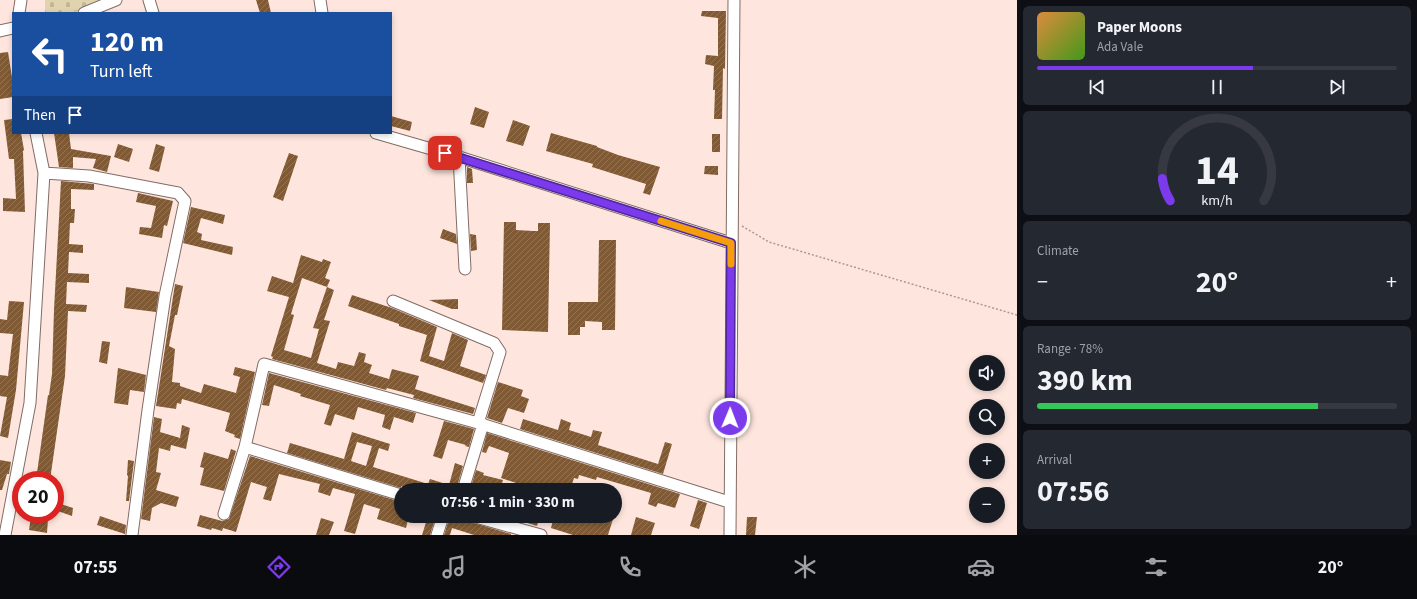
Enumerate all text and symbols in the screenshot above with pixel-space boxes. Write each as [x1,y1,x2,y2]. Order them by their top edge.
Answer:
text: Paper Moons [1097,17,1182,38]
text: 120 m [90,22,164,62]
icon: left [24,28,76,80]
text: Ada Vale [1097,38,1143,56]
text: Turn left [90,59,152,84]
icon: previous [1086,76,1108,98]
icon: pause [1206,76,1228,98]
icon: next [1326,76,1348,98]
icon: arrive [64,104,86,126]
text: Then [24,105,56,126]
pin [428,136,462,170]
text: 14 [1195,141,1239,201]
icon: arrive [434,142,456,164]
text: km/h [1201,189,1233,210]
text: Climate [1037,242,1079,260]
text: 20° [1196,261,1238,304]
text: − [1037,266,1048,298]
text: + [1386,266,1397,298]
text: Range · 78% [1037,340,1103,358]
map controls [969,355,1005,523]
button: sound [969,355,1005,391]
text: 390 km [1037,359,1133,402]
position arrow [709,397,751,439]
button: search [969,399,1005,435]
button: + [969,443,1005,479]
text: Arrival [1037,451,1072,469]
text: 07:56 [1037,470,1109,513]
speed limit sign: 20 [12,471,64,523]
button: − [969,487,1005,523]
text: 07:56 · 1 min · 330 m [441,492,575,513]
icon: directions [265,553,293,581]
icon: music [440,553,468,581]
icon: phone [616,553,644,581]
icon: climate [791,553,819,581]
icon: car [967,553,995,581]
icon: filters [1142,553,1170,581]
text: 07:55 [74,555,117,580]
text: 20° [1318,555,1343,580]

